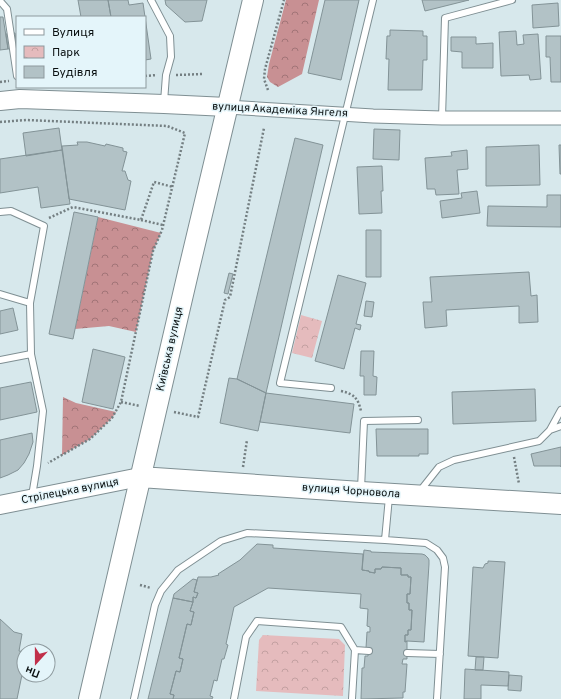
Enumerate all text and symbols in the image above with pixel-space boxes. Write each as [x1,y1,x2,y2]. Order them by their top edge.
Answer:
legend [16,16,146,88]
text: Вулиця [52,25,94,41]
text: Парк [52,45,80,61]
text: Будівля [52,65,98,81]
street label: вулиця Академіка Янгеля [212,99,348,121]
street label: Київська вулиця [153,305,187,393]
street label: Стрілецька вулиця [20,475,120,507]
street label: вулиця Чорновола [302,481,401,501]
north arrow [16,643,56,683]
text: Пн [23,662,42,681]

